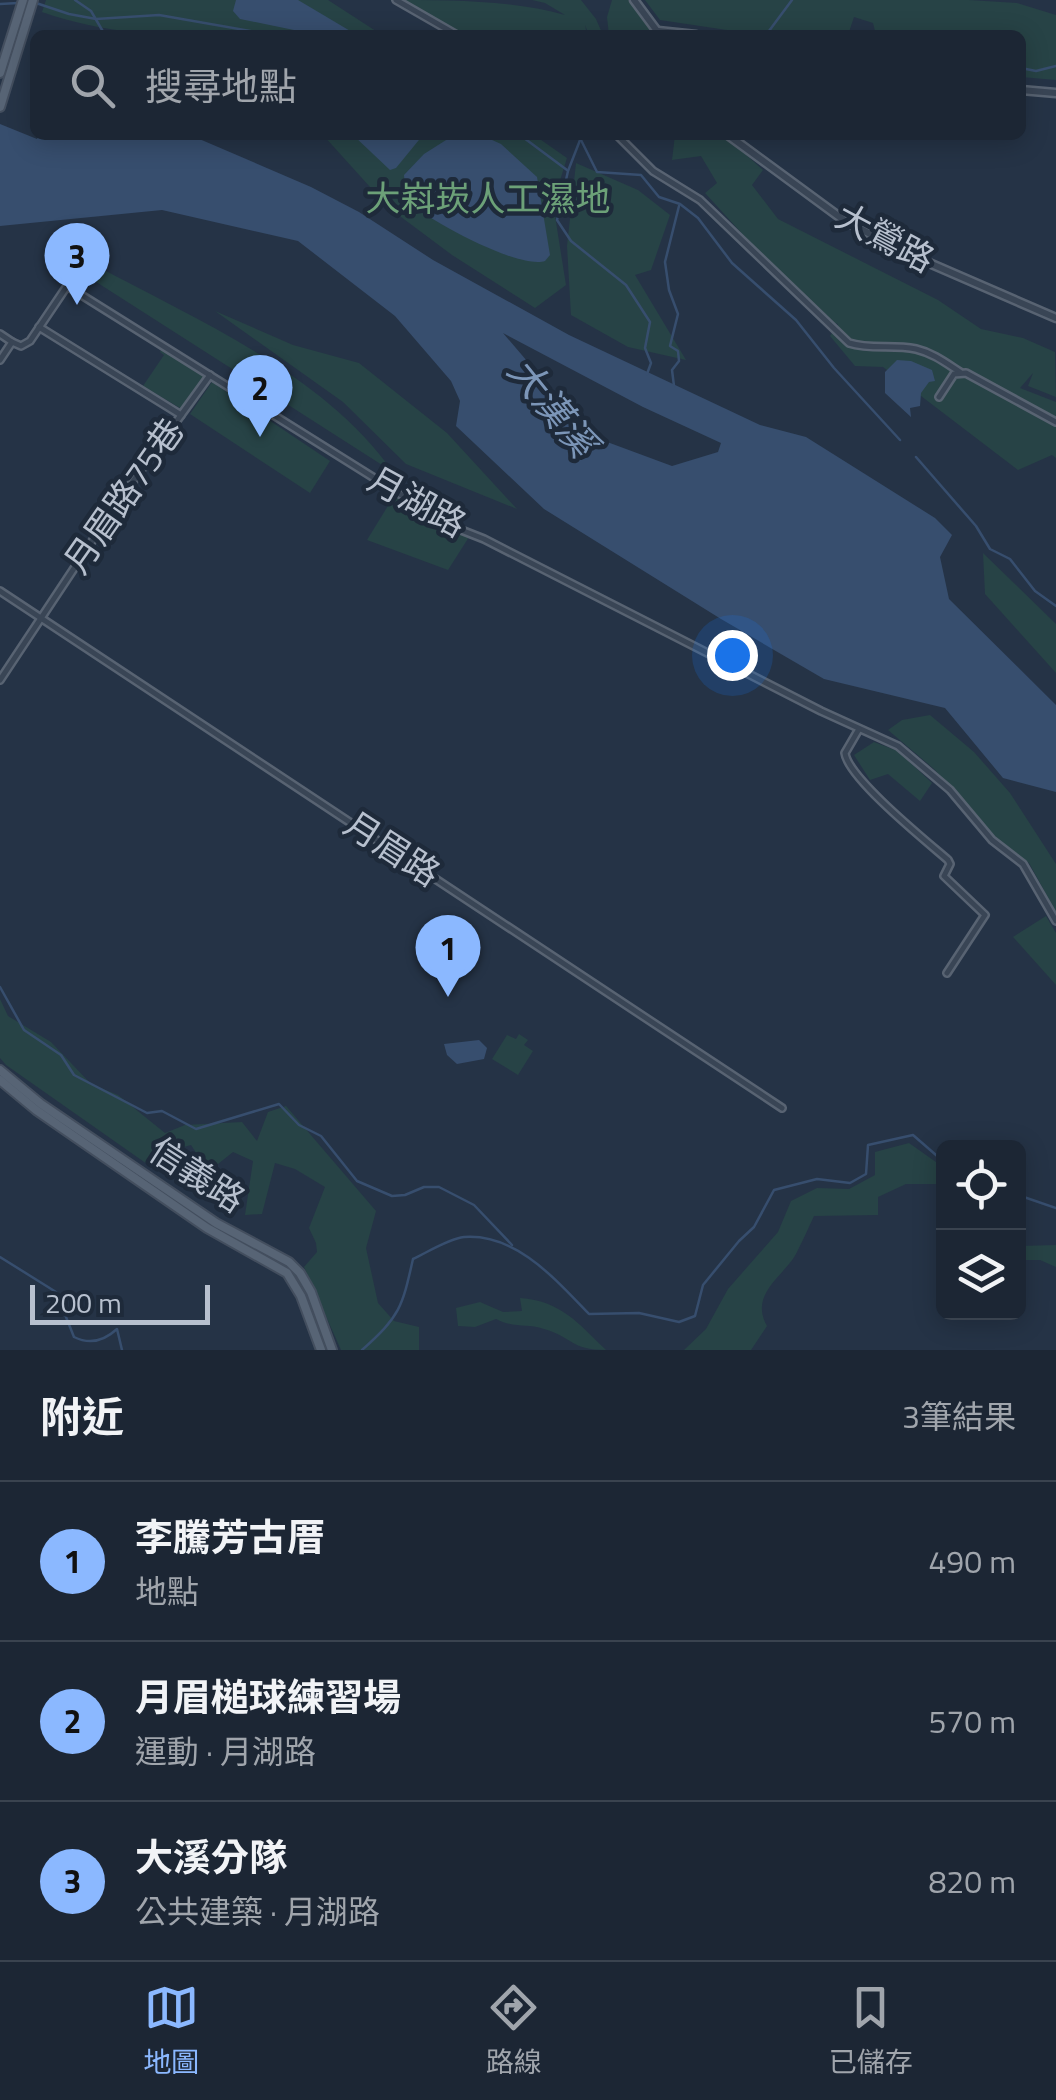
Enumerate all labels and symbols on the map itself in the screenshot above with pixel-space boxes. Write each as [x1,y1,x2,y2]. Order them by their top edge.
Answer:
park label: 大嵙崁人工濕地 [365,171,611,225]
street label: 大鶯路 [826,189,945,286]
pin: 3 [44,222,110,305]
water label: 大漢溪 [494,344,614,473]
pin: 2 [228,354,292,437]
street label: 月眉路75巷 [50,407,197,584]
street label: 月湖路 [358,452,476,550]
your location [707,630,758,681]
street label: 月眉路 [334,797,451,899]
pin: 1 [416,914,480,997]
street label: 信義路 [139,1123,256,1225]
scale bar [30,1280,210,1324]

